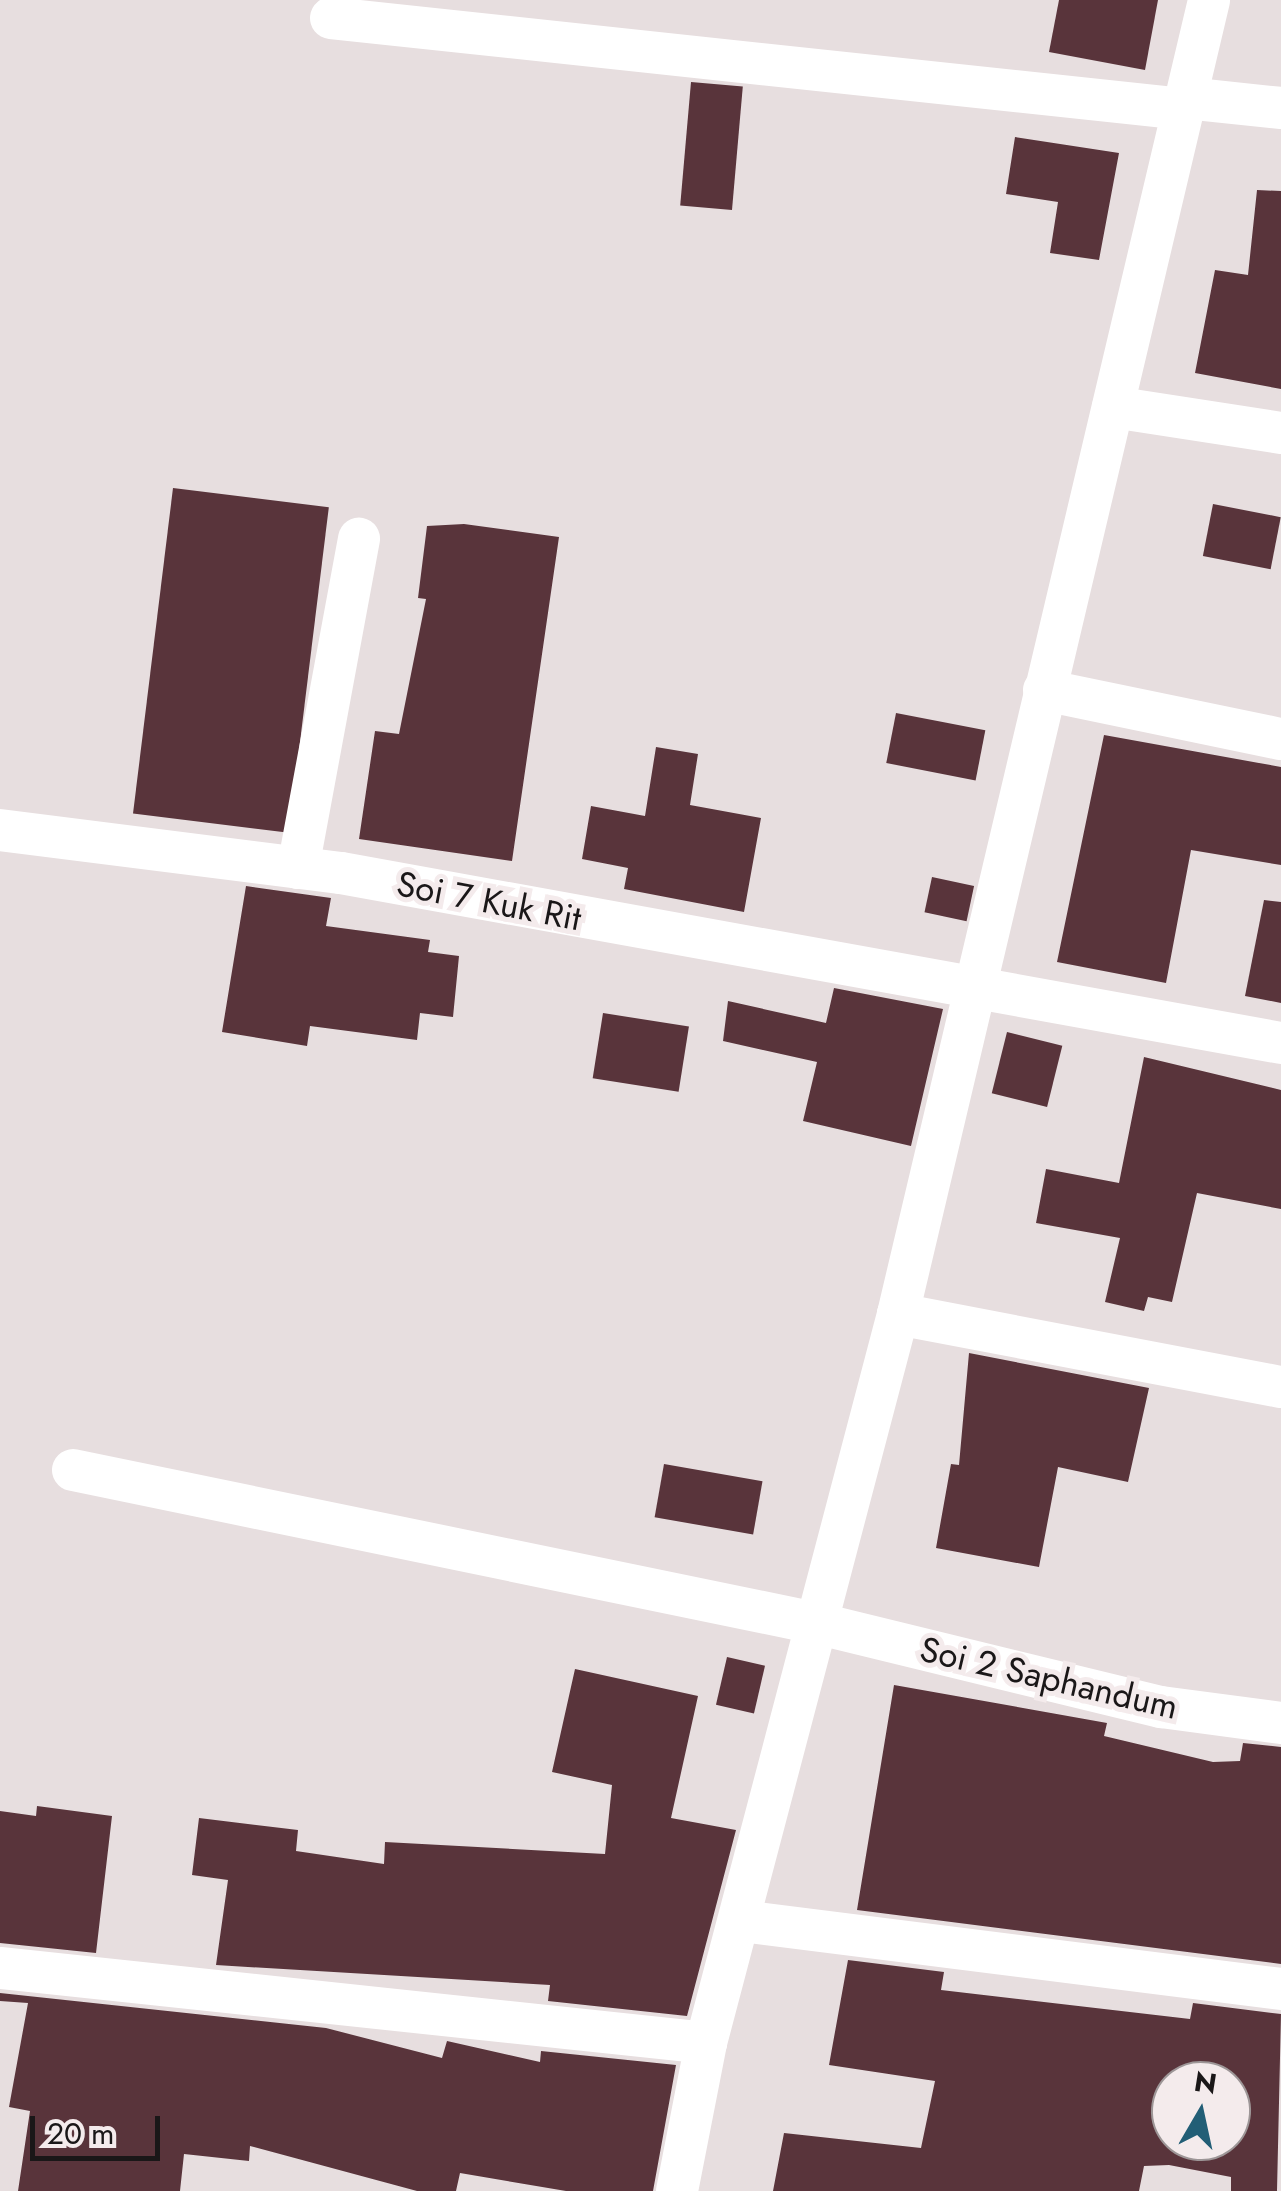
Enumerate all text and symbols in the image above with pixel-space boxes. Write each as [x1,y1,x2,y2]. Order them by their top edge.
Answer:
street label: Soi 7 Kuk Rit [393,863,585,939]
street label: Soi 2 Saphandum [916,1628,1182,1728]
north arrow [1151,2061,1251,2161]
text: N [1191,2061,1220,2105]
scale bar [35,2096,165,2158]
text: 20 m [47,2112,114,2155]

